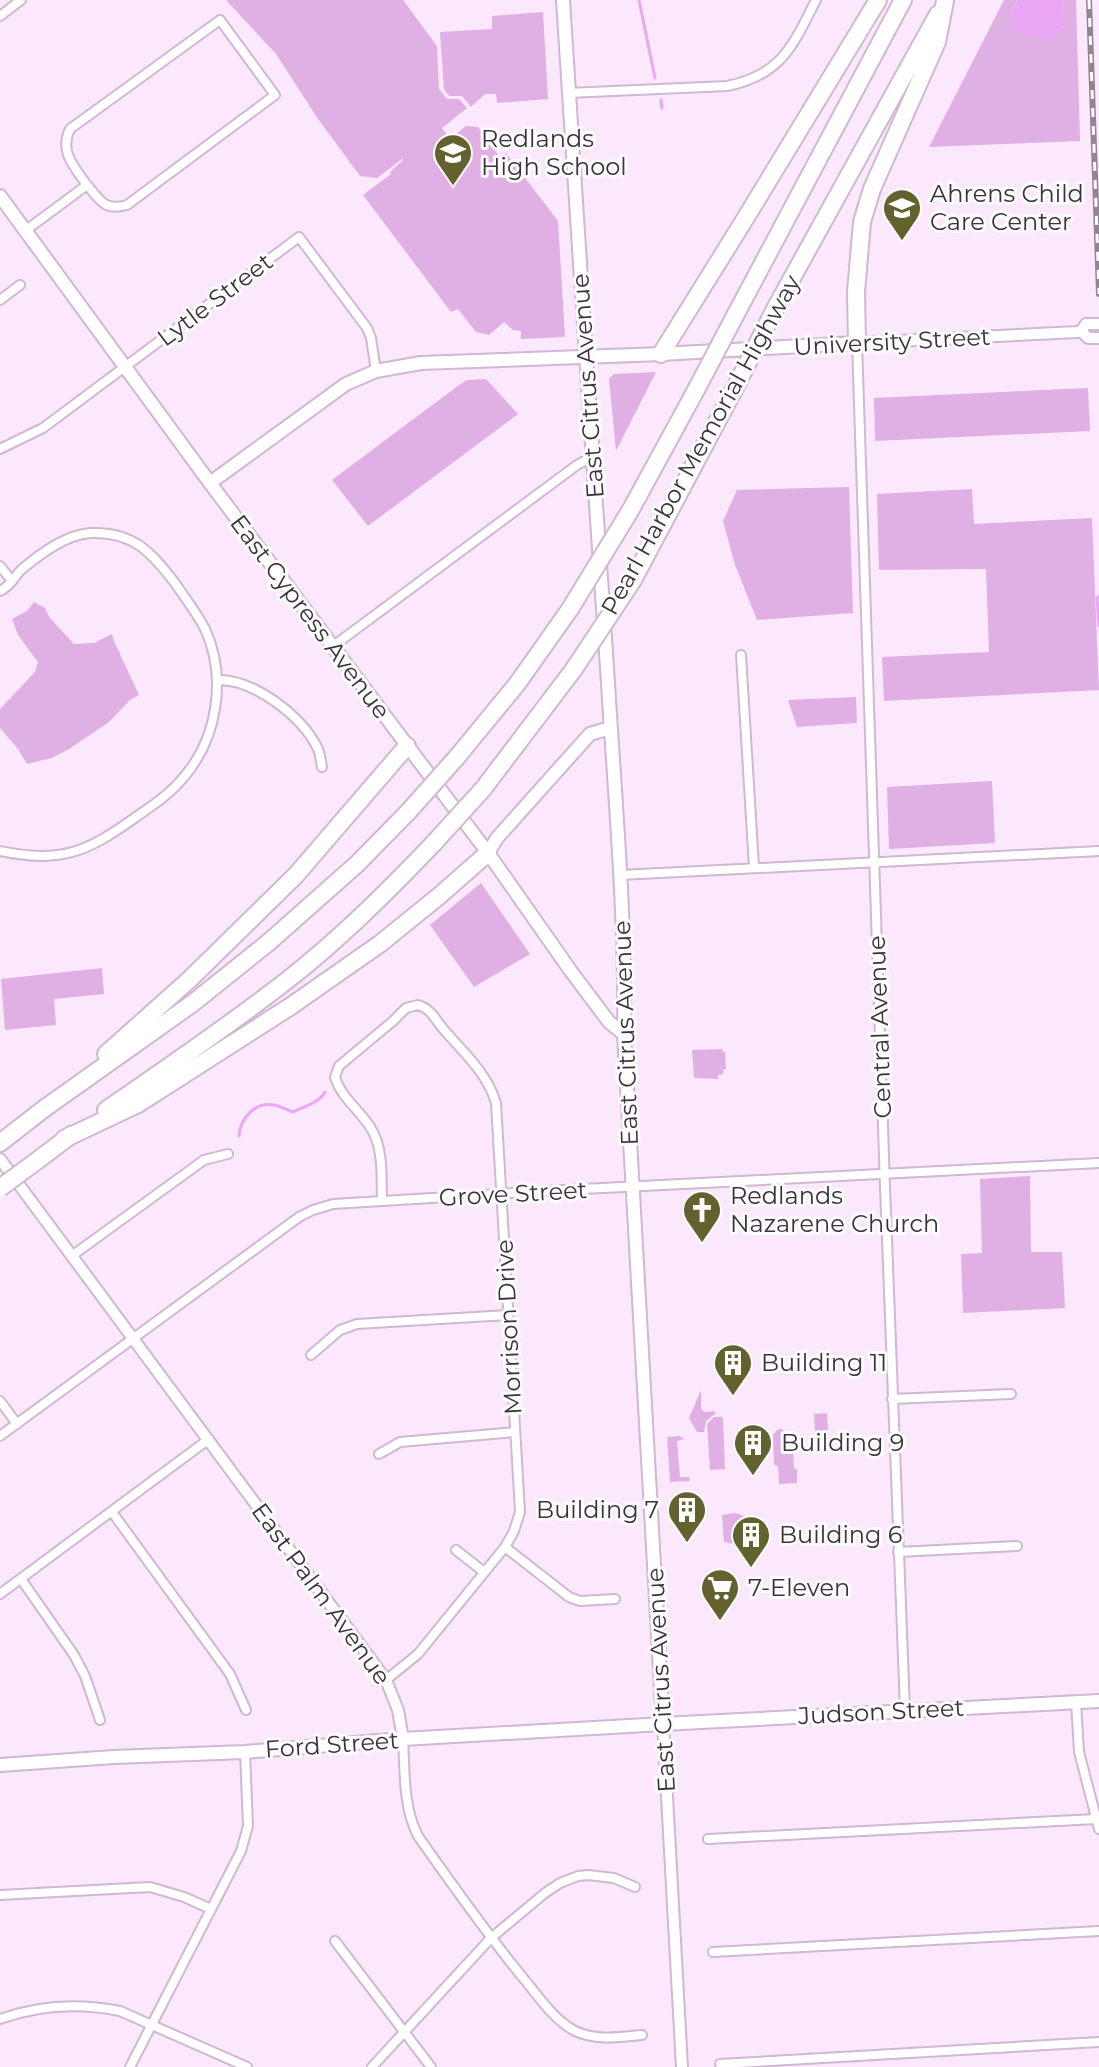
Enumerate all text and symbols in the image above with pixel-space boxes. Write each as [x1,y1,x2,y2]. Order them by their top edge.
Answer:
place label: Redlands High School [481,124,627,181]
school or university icon: Redlands High School [432,132,474,187]
place label: Ahrens Child Care Center [930,179,1084,236]
school or university icon: Ahrens Child Care Center [881,187,923,242]
street label: Lytle Street [151,247,278,352]
street label: Pearl Harbor Memorial Highway [595,270,806,620]
street label: East Citrus Avenue [565,273,610,499]
street label: University Street [793,322,991,361]
street label: East Cypress Avenue [224,509,397,725]
street label: East Citrus Avenue [607,920,644,1146]
street label: Central Avenue [862,935,897,1119]
street label: Grove Street [438,1175,588,1212]
place label: Redlands Nazarene Church [730,1181,939,1238]
church icon: Redlands Nazarene Church [681,1189,723,1244]
street label: Morrison Drive [489,1239,528,1415]
building icon: Building 11 [712,1342,754,1397]
place label: Building 11 [761,1348,887,1377]
building icon: Building 9 [732,1422,774,1477]
place label: Building 9 [781,1428,904,1457]
building icon: Building 7 [666,1489,708,1544]
place label: Building 7 [536,1495,659,1524]
street label: East Palm Avenue [246,1497,397,1690]
building icon: Building 6 [730,1514,772,1569]
place label: Building 6 [779,1520,902,1549]
street label: East Citrus Avenue [640,1567,681,1793]
supermarket icon: 7-Eleven [699,1567,741,1622]
place label: 7-Eleven [748,1573,850,1602]
street label: Judson Street [796,1693,965,1730]
street label: Ford Street [264,1725,400,1764]

